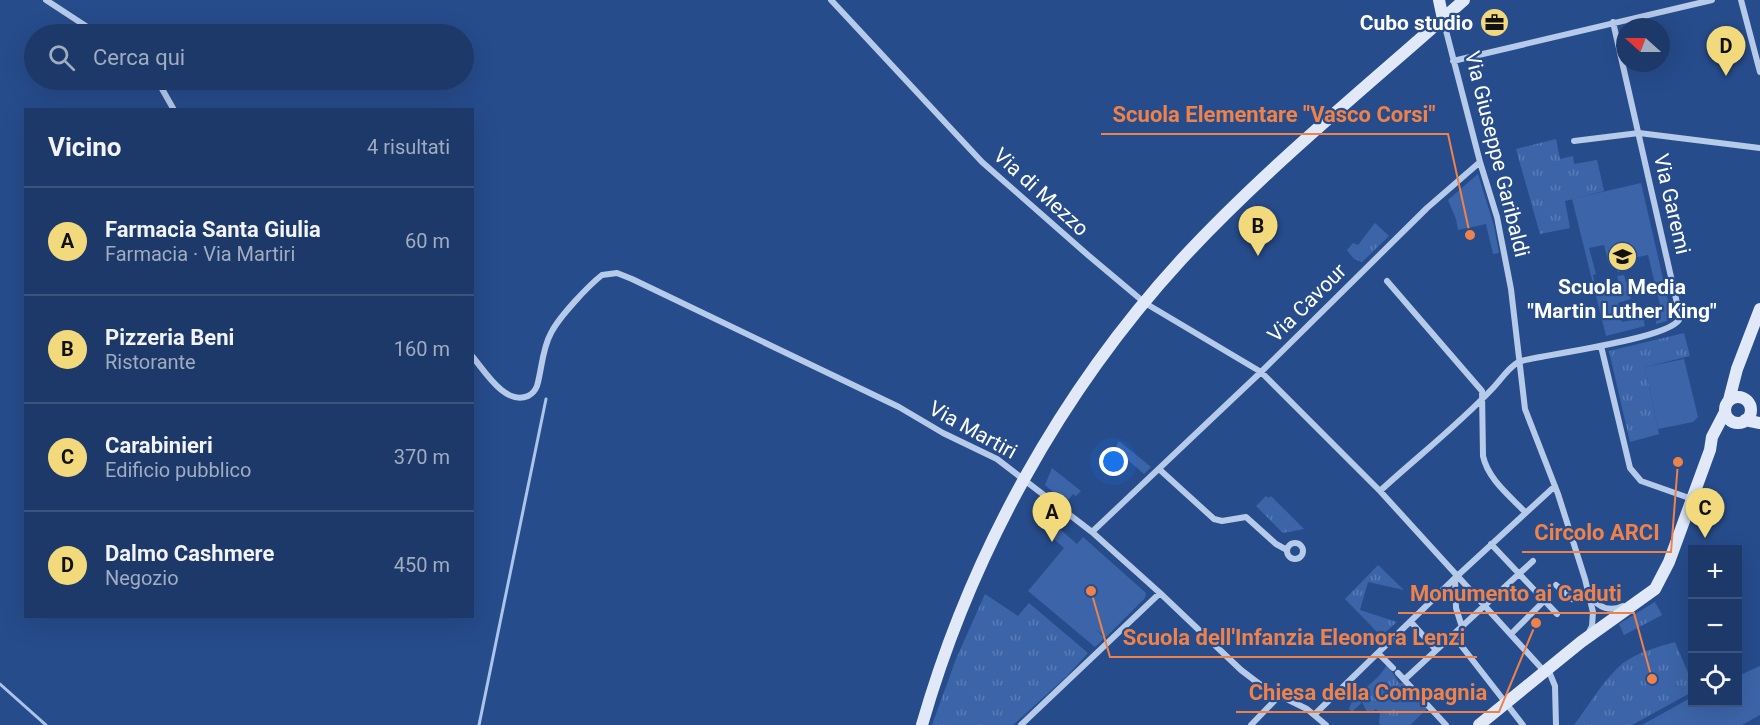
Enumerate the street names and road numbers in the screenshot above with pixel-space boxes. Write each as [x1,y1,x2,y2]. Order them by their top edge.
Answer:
street label: Via Giuseppe Garibaldi [1460,49,1534,259]
street label: Via di Mezzo [989,143,1093,241]
street label: Via Garemi [1649,151,1695,257]
street label: Via Cavour [1263,259,1351,347]
street label: Via Martiri [925,396,1021,464]

